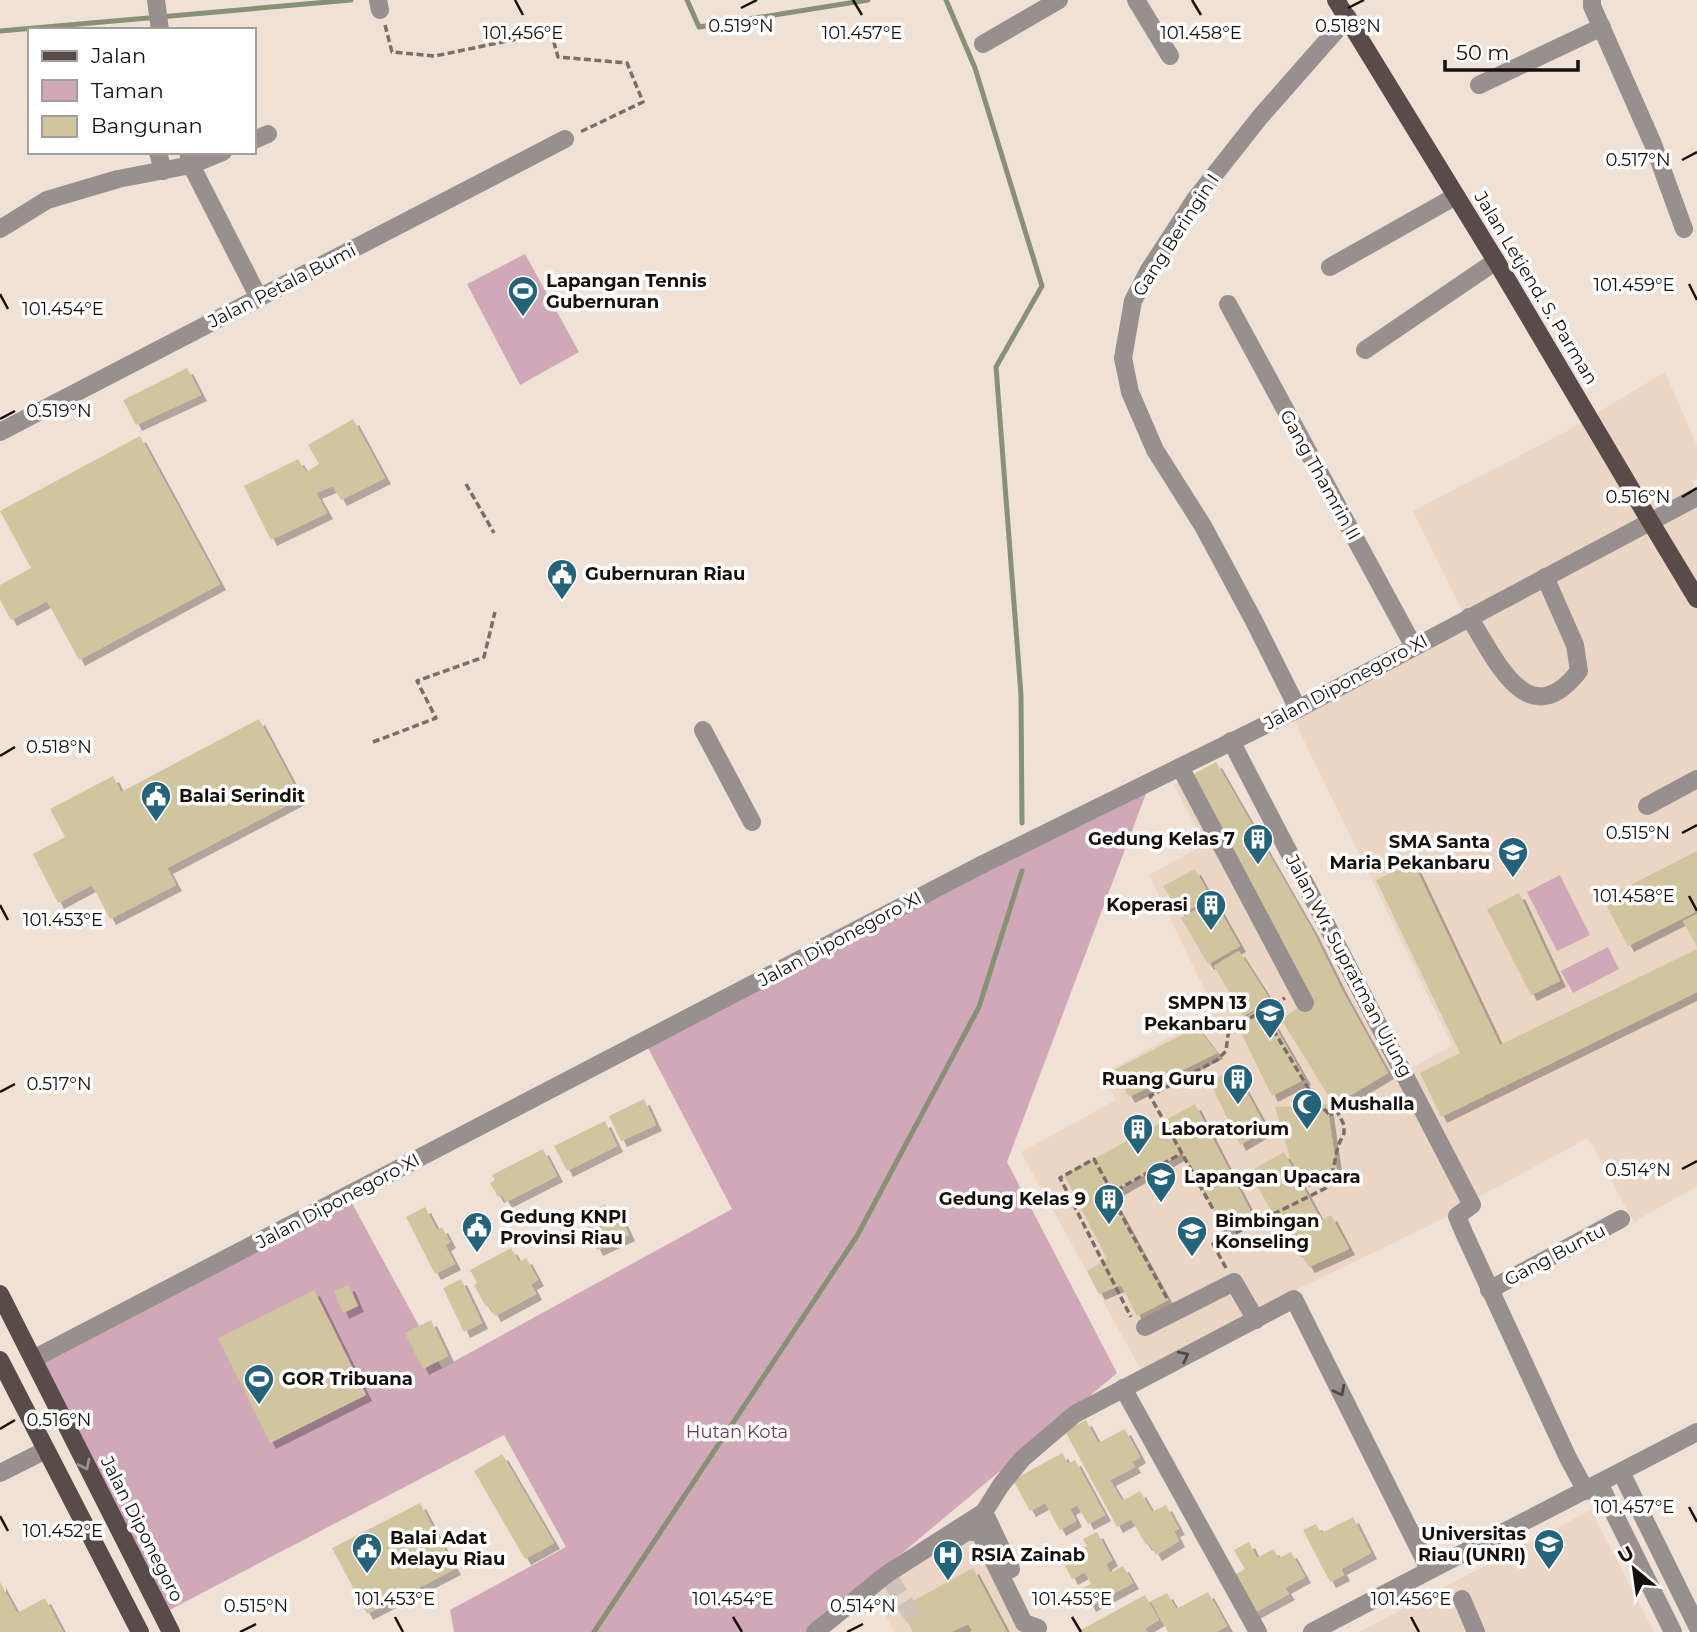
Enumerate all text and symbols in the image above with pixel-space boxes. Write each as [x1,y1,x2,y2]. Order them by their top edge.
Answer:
text: 0.519°N [708,15,774,37]
text: 0.518°N [1315,15,1381,37]
text: 101.456°E [483,22,563,44]
text: 101.457°E [822,22,902,44]
text: 101.458°E [1160,22,1242,44]
legend [28,28,256,154]
scale bar [1445,28,1578,72]
text: 50 m [1456,40,1510,65]
text: Jalan [90,43,146,68]
text: Taman [91,78,164,103]
text: Bangunan [91,113,203,138]
text: 0.517°N [1605,149,1671,171]
street label: Gang Beringin I [1128,170,1224,300]
street label: Jalan Letjend. S. Parman [1469,187,1602,389]
street label: Jalan Petala Bumi [204,239,360,333]
place label: Lapangan Tennis Gubernuran [546,270,707,313]
sports icon: Lapangan Tennis Gubernuran [506,274,540,318]
text: 101.459°E [1593,274,1675,296]
text: 101.454°E [22,298,104,320]
text: 0.519°N [26,400,92,422]
street label: Gang Thamrin II [1275,406,1365,544]
text: 0.516°N [1606,486,1670,508]
public building icon: Gubernuran Riau [545,557,579,601]
place label: Gubernuran Riau [585,563,745,585]
street label: Jalan Diponegoro XI [1260,630,1431,735]
text: 0.518°N [26,736,92,758]
public building icon: Balai Serindit [139,779,173,823]
place label: Balai Serindit [179,785,305,807]
building icon: Gedung Kelas 7 [1241,822,1275,866]
text: 0.515°N [1606,822,1670,844]
place label: Gedung Kelas 7 [1088,828,1235,850]
place label: SMA Santa Maria Pekanbaru [1329,831,1490,874]
school or university icon: SMA Santa Maria Pekanbaru [1496,835,1530,879]
street label: Jalan Wr. Supratman Ujung [1280,850,1417,1081]
text: 101.458°E [1593,885,1675,907]
street label: Jalan Diponegoro XI [754,887,925,992]
building icon: Koperasi [1194,888,1228,932]
place label: Koperasi [1106,894,1188,916]
text: 101.453°E [23,909,103,931]
place label: SMPN 13 Pekanbaru [1144,992,1247,1035]
school or university icon: SMPN 13 Pekanbaru [1253,996,1287,1040]
building icon: Ruang Guru [1221,1062,1255,1106]
place label: Ruang Guru [1102,1068,1215,1090]
text: 0.517°N [26,1073,92,1095]
mosque icon: Mushalla [1290,1087,1324,1131]
place label: Mushalla [1330,1093,1415,1115]
building icon: Laboratorium [1121,1112,1155,1156]
place label: Laboratorium [1161,1118,1289,1140]
street label: Jalan Diponegoro XI [252,1149,423,1254]
text: 0.514°N [1605,1159,1671,1181]
school or university icon: Lapangan Upacara [1144,1160,1178,1204]
place label: Lapangan Upacara [1184,1166,1361,1188]
building icon: Gedung Kelas 9 [1092,1182,1126,1226]
place label: Gedung Kelas 9 [939,1188,1086,1210]
place label: Gedung KNPI Provinsi Riau [500,1206,627,1249]
public building icon: Gedung KNPI Provinsi Riau [460,1210,494,1254]
place label: Bimbingan Konseling [1215,1210,1320,1253]
school or university icon: Bimbingan Konseling [1175,1214,1209,1258]
street label: Gang Buntu [1501,1219,1609,1291]
one-way arrow [1177,1351,1189,1365]
sports icon: GOR Tribuana [242,1362,276,1406]
place label: GOR Tribuana [282,1368,413,1390]
one-way arrow [1332,1384,1346,1396]
text: 0.516°N [27,1409,91,1431]
park label: Hutan Kota [686,1421,788,1443]
street label: Jalan Diponegoro [95,1452,188,1605]
one-way arrow [77,1458,91,1470]
text: 101.457°E [1594,1496,1674,1518]
text: 101.452°E [23,1520,103,1542]
place label: Universitas Riau (UNRI) [1418,1523,1526,1566]
place label: Balai Adat Melayu Riau [390,1527,505,1570]
school or university icon: Universitas Riau (UNRI) [1532,1527,1566,1571]
public building icon: Balai Adat Melayu Riau [350,1531,384,1575]
north arrow [1599,1534,1669,1604]
hospital icon: RSIA Zainab [931,1538,965,1582]
text: U [1614,1541,1638,1568]
place label: RSIA Zainab [971,1544,1085,1566]
text: 101.453°E [355,1588,435,1610]
text: 101.454°E [692,1588,774,1610]
text: 101.455°E [1032,1588,1112,1610]
text: 101.456°E [1371,1588,1451,1610]
text: 0.515°N [224,1595,288,1617]
text: 0.514°N [830,1595,896,1617]

